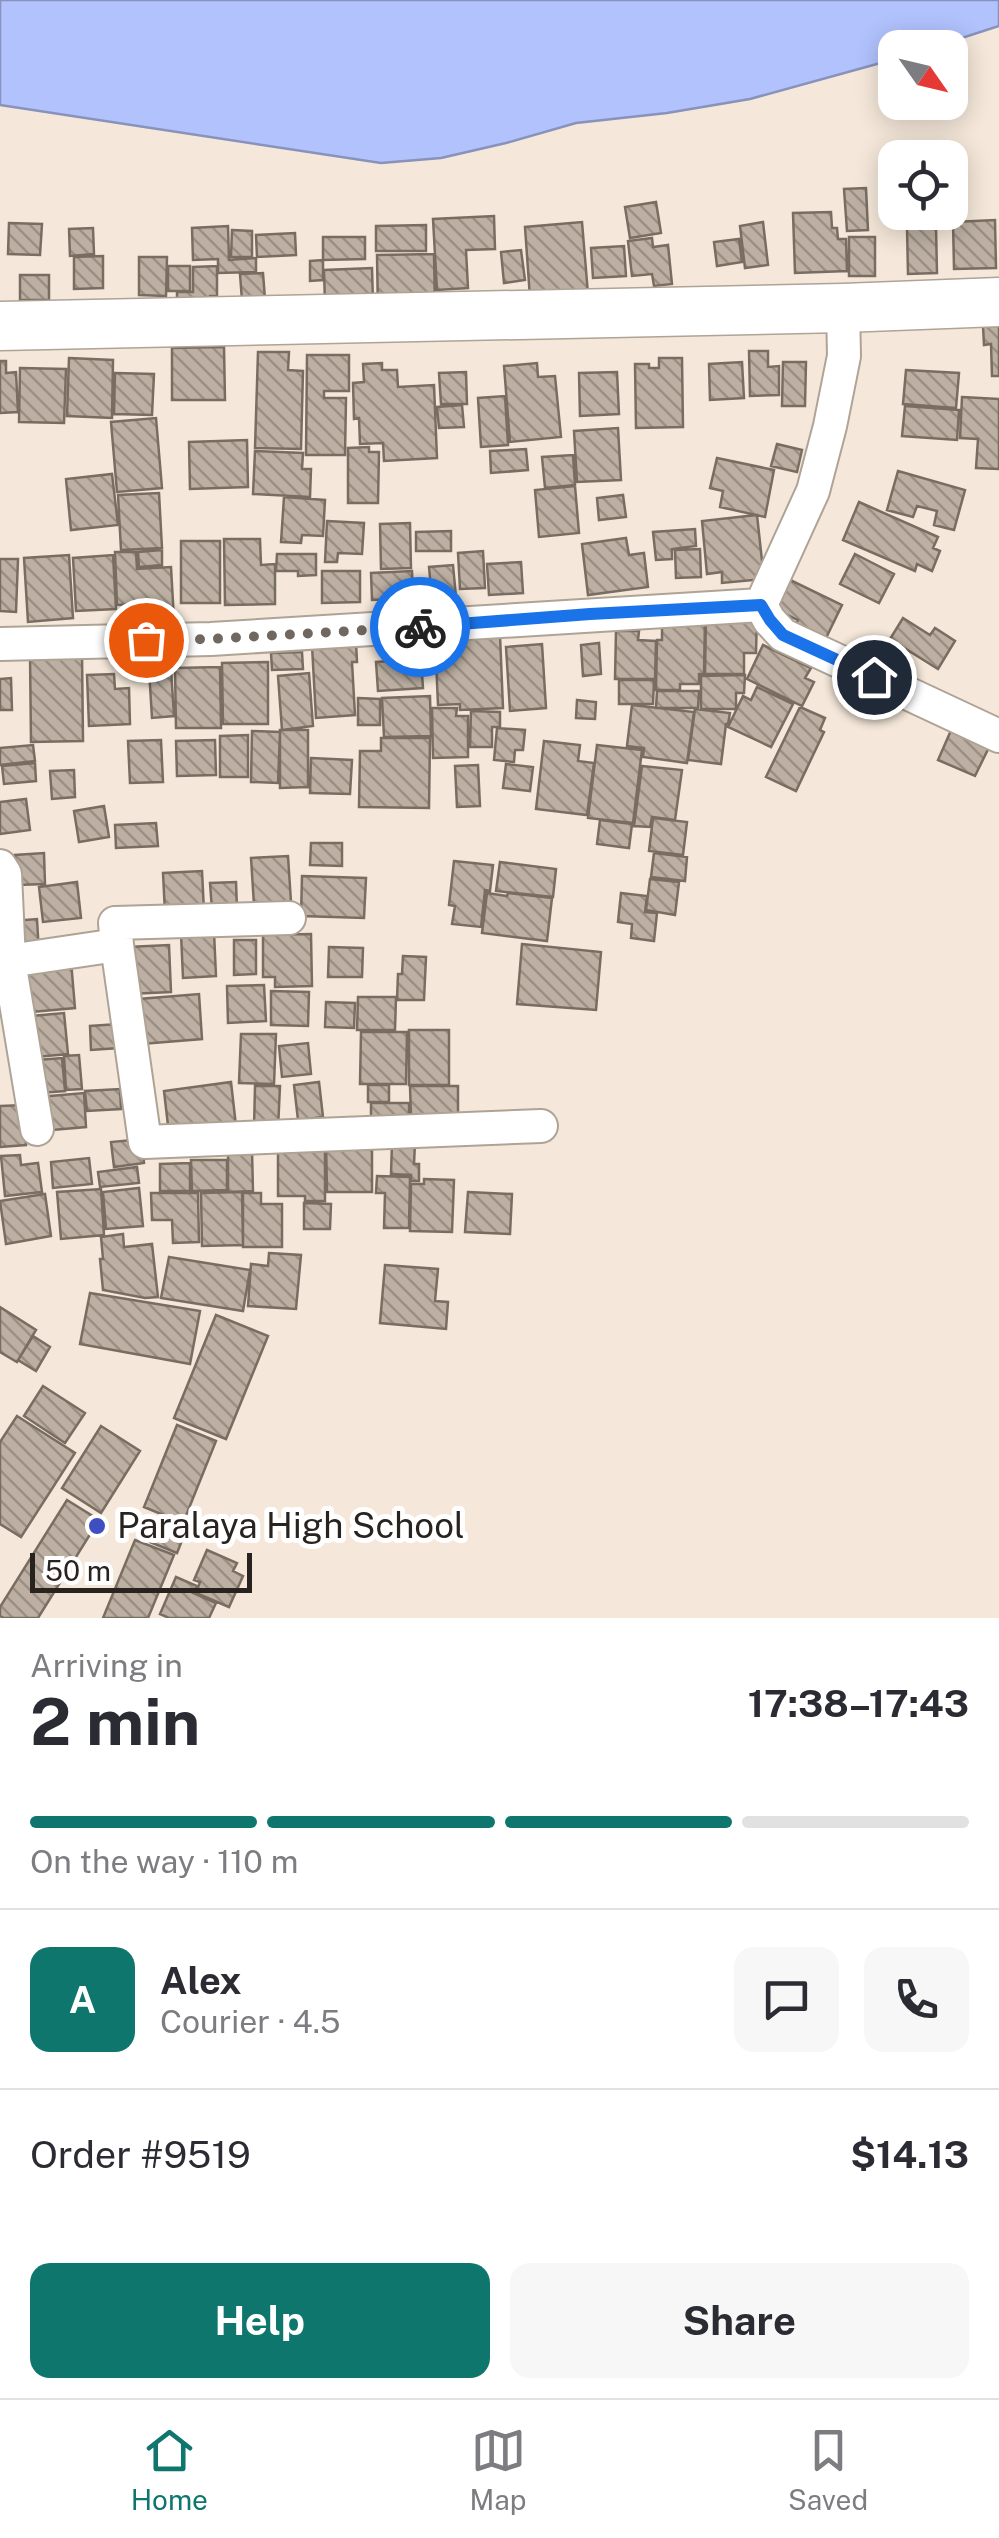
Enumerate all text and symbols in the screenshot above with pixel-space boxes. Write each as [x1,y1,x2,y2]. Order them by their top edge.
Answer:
north arrow [878,30,968,120]
map controls [878,30,968,230]
button: locate [878,140,968,230]
courier [370,577,470,677]
pin [104,598,189,683]
icon: bike [393,600,448,655]
icon: bag [119,613,174,668]
pin [832,635,917,720]
icon: home [847,650,902,705]
place label: Paralaya High School [117,1505,465,1546]
marker: Paralaya High School [86,1515,108,1537]
scale bar [30,1548,252,1592]
text: 50 m [45,1554,111,1587]
text: Arriving in [30,1647,183,1684]
text: 17:38–17:43 [748,1681,969,1726]
text: 2 min [30,1683,200,1760]
text: On the way · 110 m [30,1843,298,1880]
button: chat [734,1947,839,2052]
button: phone [864,1947,969,2052]
text: Alex [160,1958,242,2003]
text: A [69,1977,96,2022]
text: Courier · 4.5 [160,2003,340,2040]
text: Order #9519 [30,2132,251,2177]
text: $14.13 [850,2132,969,2177]
button: Help [30,2263,490,2378]
button: Share [510,2263,969,2378]
tab: Home [131,2423,208,2516]
tab: Map [470,2423,526,2516]
tab: Saved [788,2423,868,2516]

